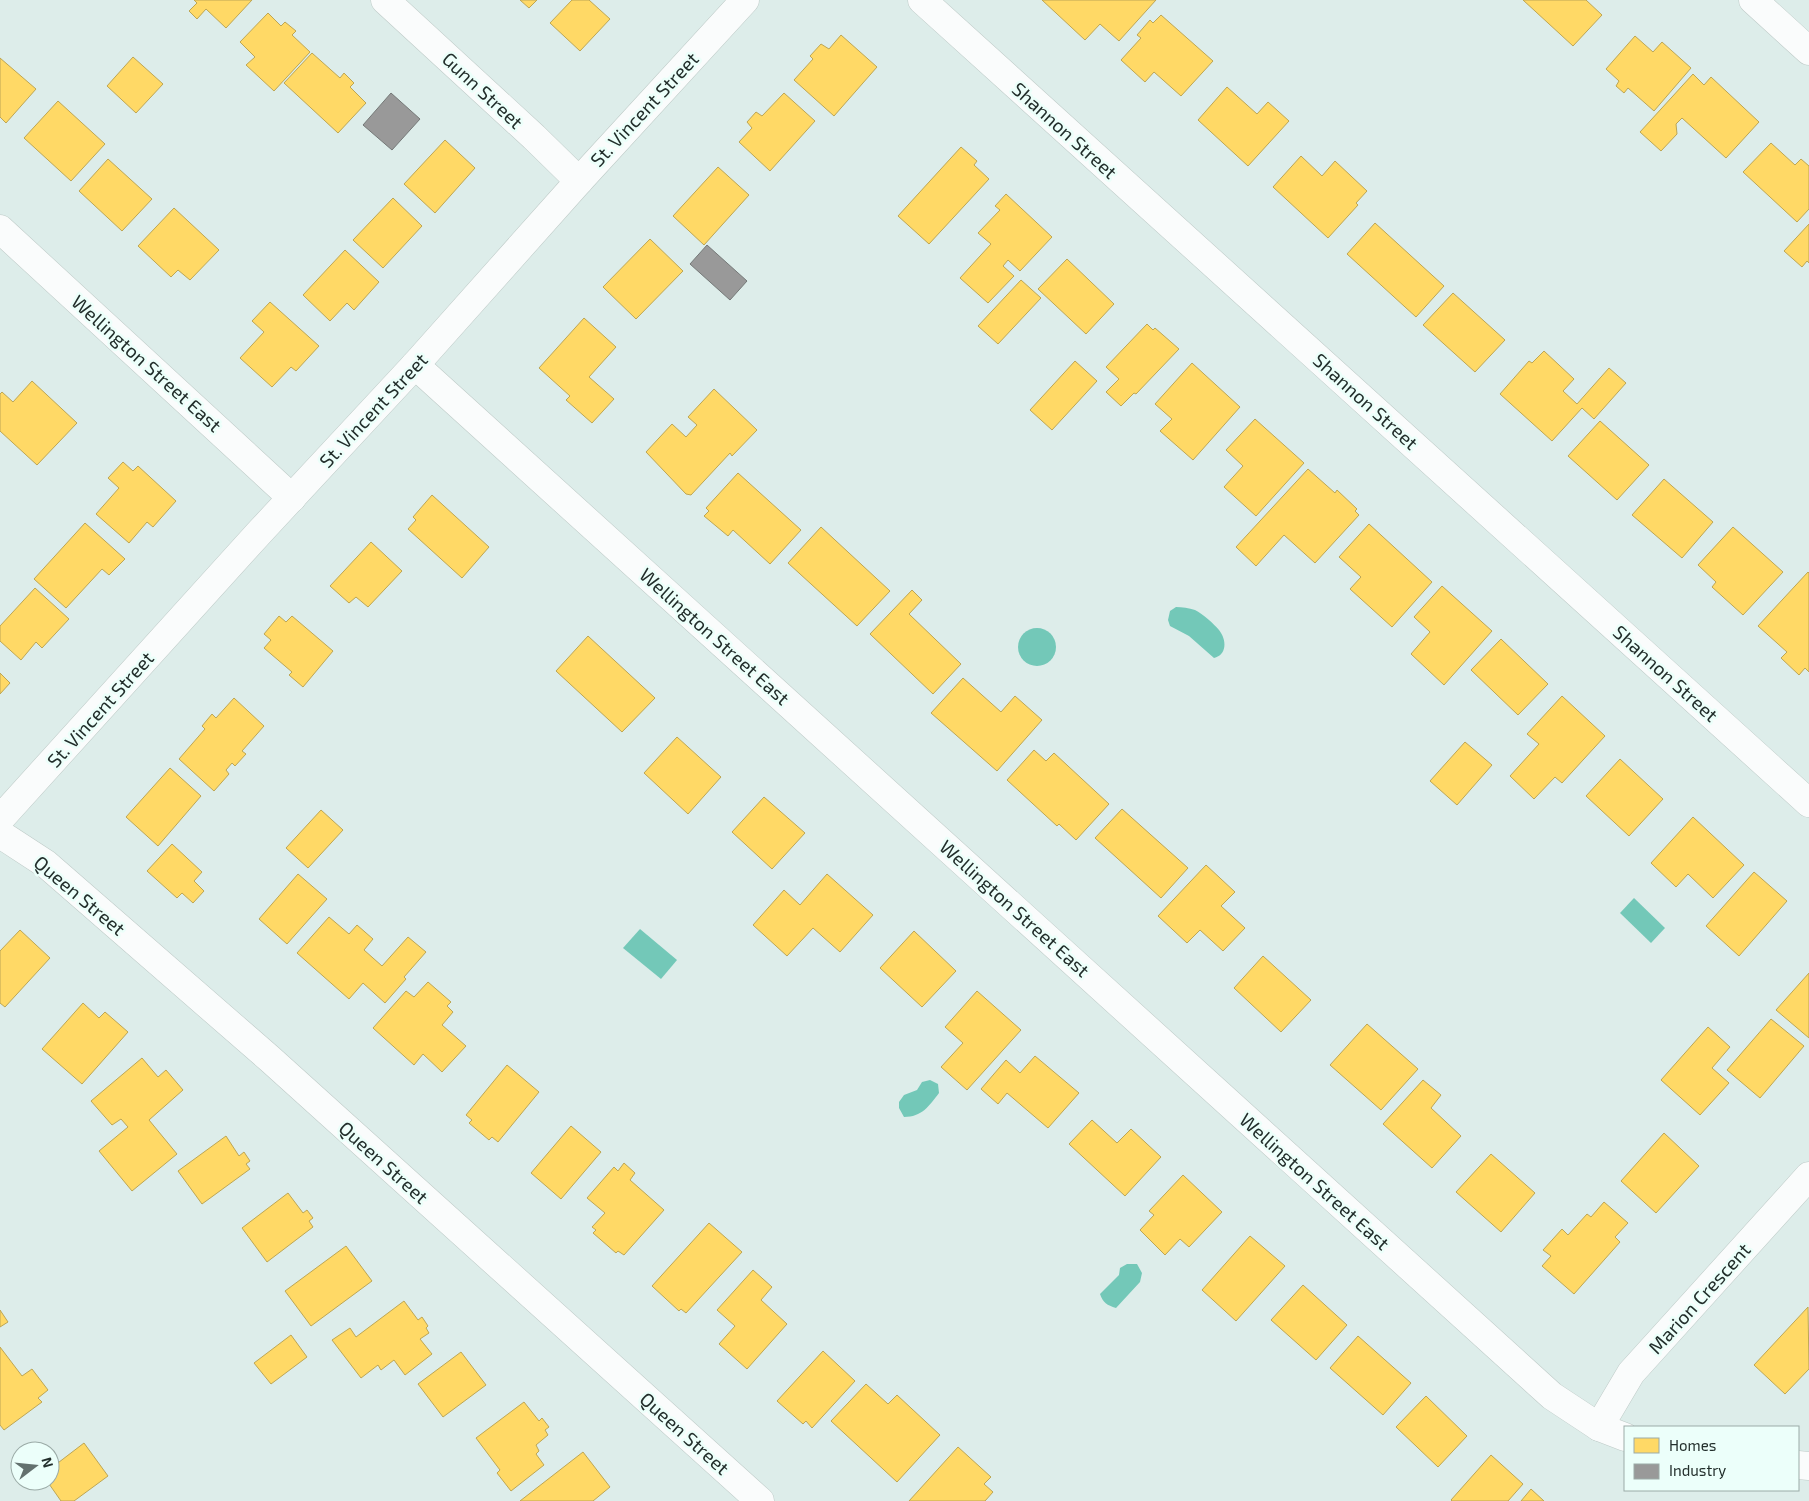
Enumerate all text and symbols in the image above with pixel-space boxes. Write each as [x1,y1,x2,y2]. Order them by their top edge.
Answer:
street label: Gunn Street [438,47,528,133]
street label: St. Vincent Street [585,47,703,171]
street label: Shannon Street [1008,77,1122,183]
street label: Wellington Street East [67,290,227,436]
street label: St. Vincent Street [314,348,432,472]
street label: Shannon Street [1309,348,1423,454]
street label: Wellington Street East [635,563,795,709]
street label: Shannon Street [1609,620,1723,726]
street label: St. Vincent Street [42,646,158,772]
street label: Wellington Street East [935,835,1095,981]
street label: Queen Street [30,850,130,940]
street label: Wellington Street East [1235,1108,1395,1254]
street label: Queen Street [335,1116,433,1208]
street label: Marion Crescent [1643,1238,1755,1358]
street label: Queen Street [636,1387,734,1479]
legend [1624,1426,1799,1491]
text: Homes [1669,1436,1716,1454]
north arrow [10,1441,60,1491]
text: N [38,1455,58,1469]
text: Industry [1669,1461,1726,1479]

